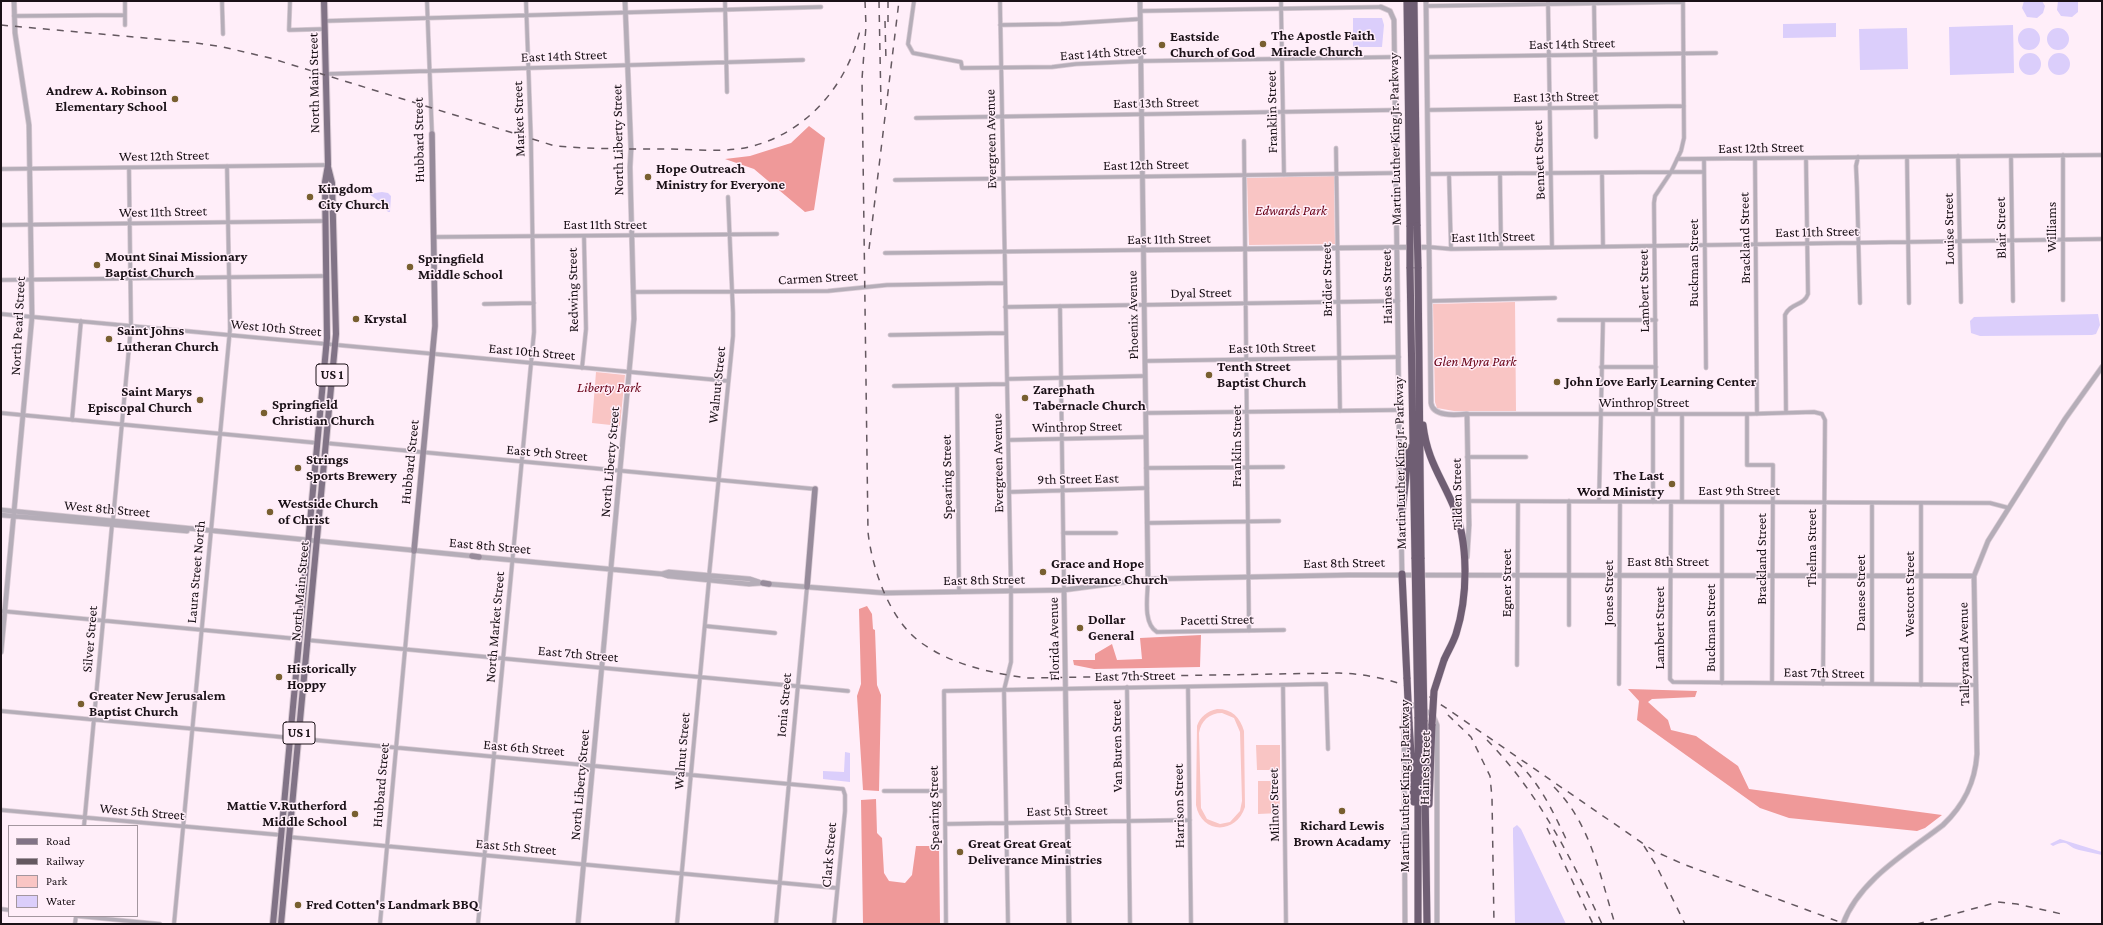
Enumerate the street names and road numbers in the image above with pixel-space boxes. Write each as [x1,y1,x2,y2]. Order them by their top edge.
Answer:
street label: North Main Street [305,33,323,133]
street label: East 14th Street [1529,35,1615,53]
street label: East 14th Street [1059,42,1147,64]
street label: East 14th Street [521,46,607,66]
street label: Martin Luther King Jr. Parkway [1385,52,1405,226]
street label: Franklin Street [1263,71,1281,153]
street label: Market Street [509,81,529,157]
street label: North Liberty Street [609,84,627,196]
street label: East 13th Street [1513,88,1599,106]
street label: Evergreen Avenue [982,89,1000,189]
street label: East 13th Street [1113,94,1199,112]
street label: Hubbard Street [410,97,428,183]
street label: Bennett Street [1529,120,1549,200]
street label: East 12th Street [1718,139,1804,157]
street label: West 12th Street [119,147,209,165]
street label: East 12th Street [1103,156,1189,174]
street label: Brackland Street [1736,192,1754,284]
street label: Louise Street [1940,193,1958,265]
street label: Blair Street [1992,197,2010,259]
street label: Williams [2044,202,2060,252]
street label: West 11th Street [119,203,207,221]
street label: East 11th Street [563,217,647,233]
street label: Buckman Street [1686,219,1702,307]
street label: East 11th Street [1775,223,1859,241]
street label: East 11th Street [1451,228,1535,246]
street label: East 11th Street [1127,230,1211,248]
street label: Bridier Street [1318,243,1336,317]
street label: Redwing Street [564,247,582,333]
street label: Lambert Street [1635,249,1653,333]
street label: Haines Street [1378,250,1396,324]
street label: Carmen Street [778,268,858,288]
street label: Phoenix Avenue [1124,270,1142,360]
street label: North Pearl Street [7,276,29,376]
street label: Dyal Street [1170,284,1232,302]
street label: West 10th Street [230,316,322,340]
street label: East 10th Street [1228,339,1316,357]
street label: East 10th Street [488,340,576,364]
street label: Walnut Street [705,346,729,424]
road number: US 1 [316,364,348,386]
street label: Martin Luther King Jr. Parkway [1390,376,1410,550]
street label: Winthrop Street [1599,395,1689,411]
street label: Franklin Street [1229,405,1245,487]
street label: North Liberty Street [597,406,623,518]
street label: Evergreen Avenue [989,413,1007,513]
street label: Winthrop Street [1032,418,1122,436]
street label: Hubbard Street [397,419,423,505]
street label: Spearing Street [938,434,956,520]
street label: East 9th Street [506,441,588,465]
street label: Tilden Street [1448,458,1466,530]
street label: 9th Street East [1037,470,1119,488]
street label: East 9th Street [1698,483,1780,499]
street label: West 8th Street [63,497,151,521]
street label: Thelma Street [1804,509,1820,587]
street label: Brackland Street [1754,513,1770,605]
street label: Laura Street North [183,520,209,624]
street label: East 8th Street [448,534,532,558]
street label: North Main Street [287,540,313,642]
street label: Egner Street [1499,549,1515,617]
street label: Westcott Street [1902,551,1918,637]
street label: East 8th Street [1303,554,1385,572]
street label: East 8th Street [1627,554,1709,570]
street label: Danese Street [1853,555,1869,631]
street label: Jones Street [1601,560,1617,626]
street label: North Market Street [482,571,508,683]
street label: East 8th Street [943,571,1025,589]
street label: Buckman Street [1703,584,1719,672]
street label: Lambert Street [1652,586,1668,670]
street label: Florida Avenue [1045,597,1063,681]
street label: Talleyrand Avenue [1955,602,1973,706]
street label: Silver Street [79,605,101,673]
street label: Pacetti Street [1180,611,1254,629]
street label: East 7th Street [537,642,619,666]
street label: East 7th Street [1783,664,1865,682]
street label: East 7th Street [1094,667,1176,685]
street label: Ionia Street [773,672,795,738]
street label: Van Buren Street [1108,699,1126,793]
street label: Martin Luther King Jr. Parkway [1397,700,1413,872]
street label: Walnut Street [670,712,694,790]
road number: US 1 [283,722,315,744]
street label: North Liberty Street [567,729,593,841]
street label: Haines Street [1416,731,1434,805]
street label: East 6th Street [483,736,565,760]
street label: Hubbard Street [369,742,393,828]
street label: Harrison Street [1170,764,1188,848]
street label: Spearing Street [925,765,943,851]
street label: Milnor Street [1265,768,1283,842]
street label: West 5th Street [99,800,185,824]
street label: East 5th Street [1026,802,1108,820]
street label: Clark Street [818,822,840,888]
street label: East 5th Street [475,835,557,859]

